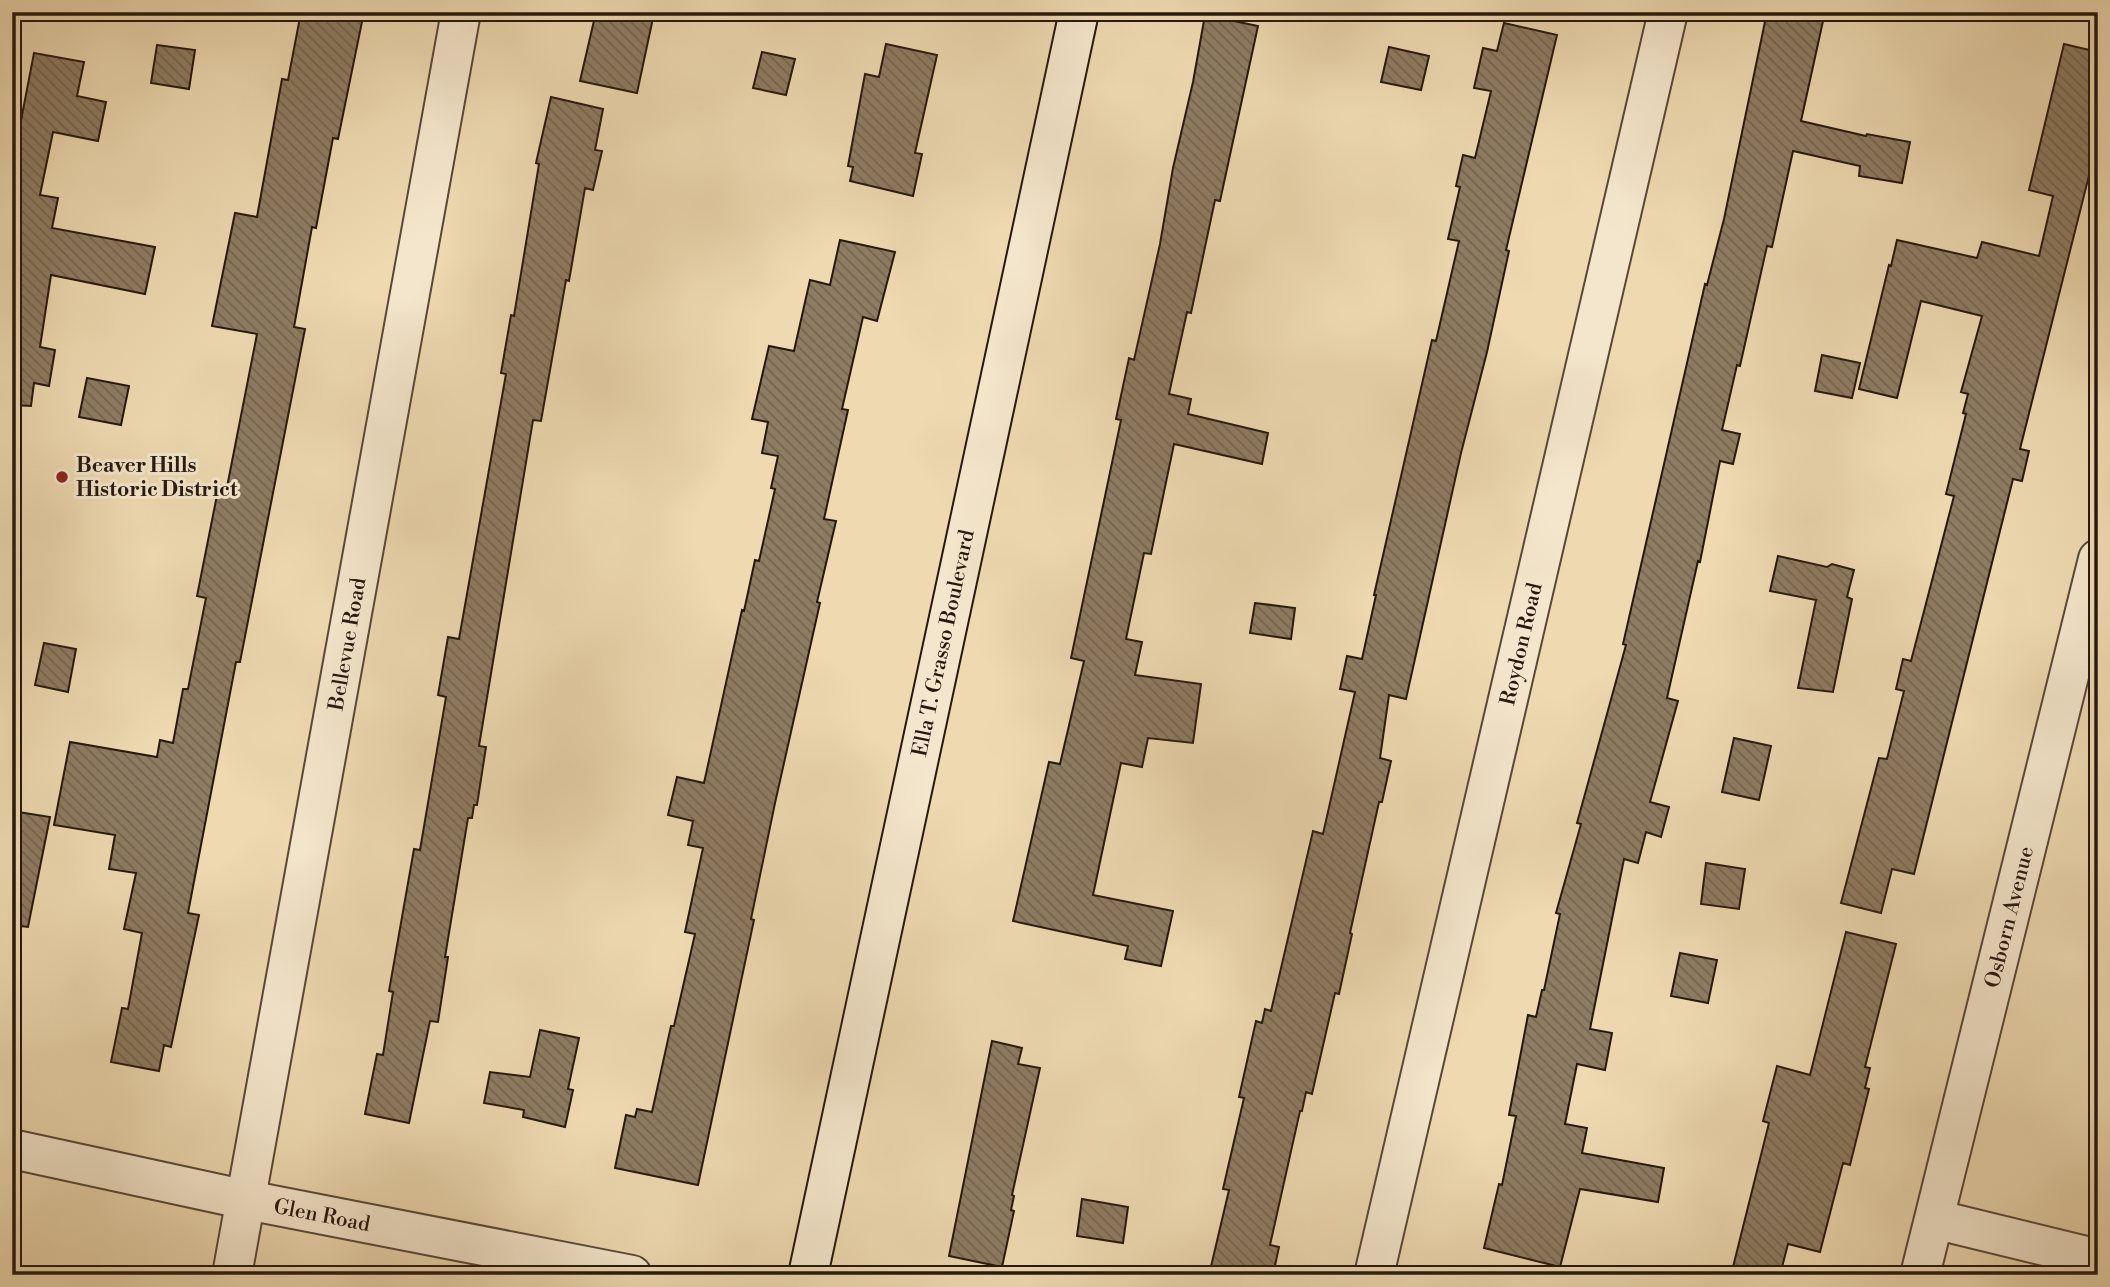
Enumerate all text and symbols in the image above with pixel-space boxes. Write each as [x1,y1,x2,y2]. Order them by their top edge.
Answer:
place label: Beaver Hills Historic District [76,453,238,503]
marker: Beaver Hills Historic District [54,469,70,485]
street label: Ella T. Grasso Boulevard [907,527,981,759]
street label: Bellevue Road [323,576,372,714]
street label: Roydon Road [1495,580,1549,708]
street label: Osborn Avenue [1980,844,2040,991]
street label: Glen Road [271,1194,372,1238]

